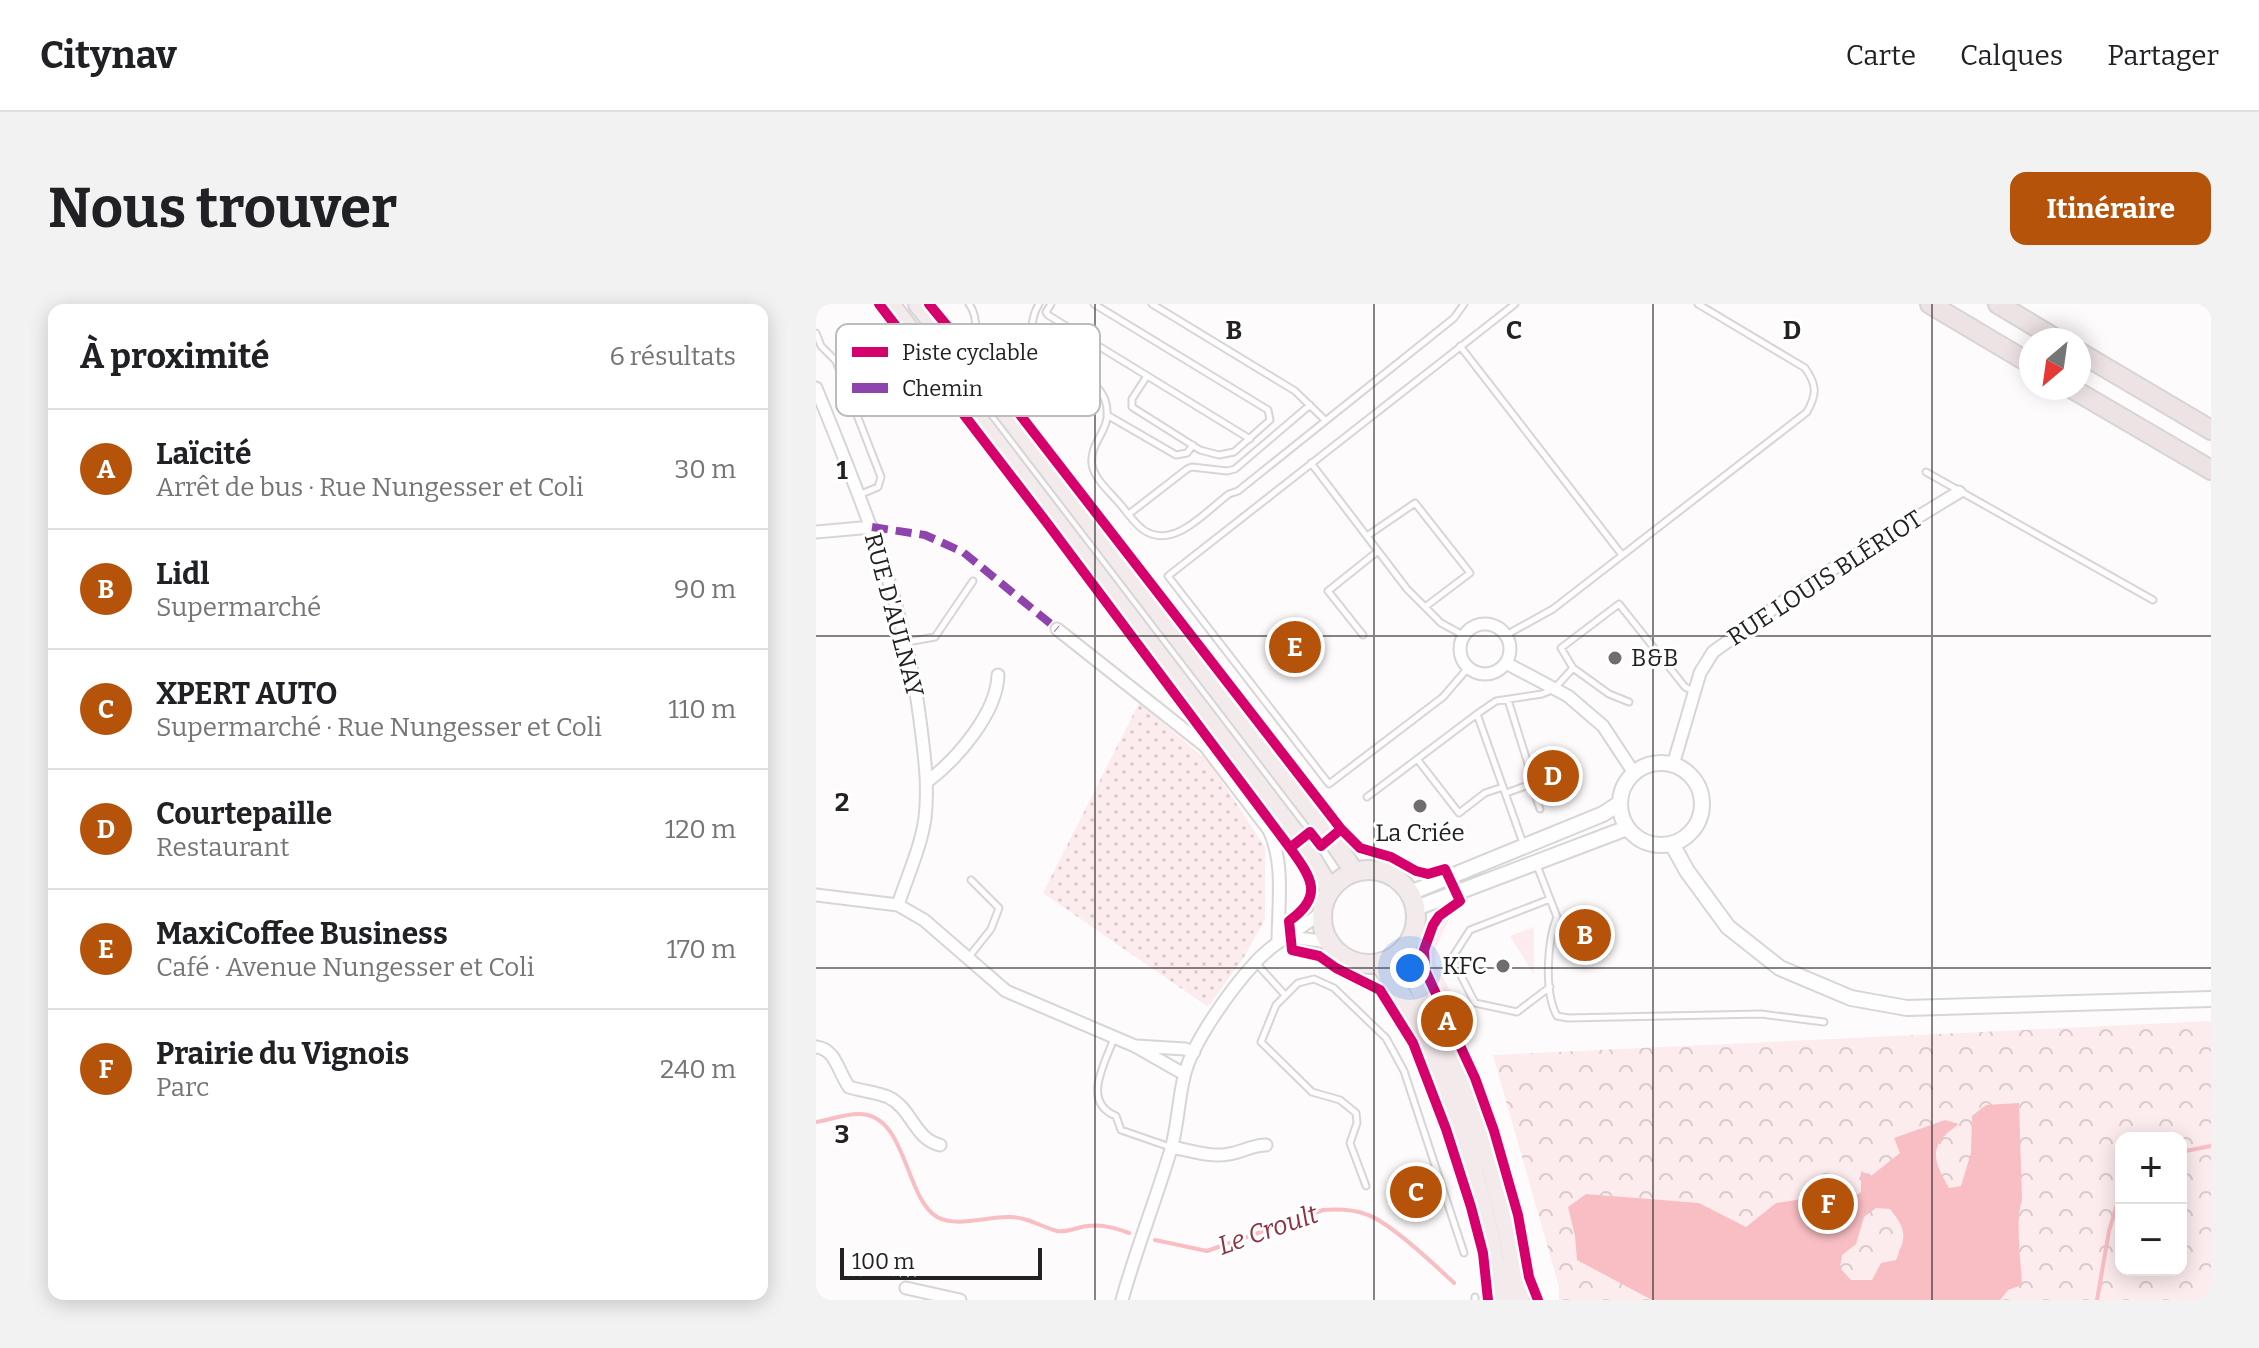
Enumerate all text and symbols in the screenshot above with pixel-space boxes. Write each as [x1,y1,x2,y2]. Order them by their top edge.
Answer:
text: Citynav [40,32,177,78]
text: Carte [1846,39,1916,72]
text: Calques [1960,39,2063,72]
text: Partager [2107,39,2219,72]
button: Itinéraire [2010,172,2211,245]
text: Nous trouver [48,175,397,242]
text: B [1226,315,1242,346]
text: C [1506,315,1522,346]
text: D [1783,315,1801,346]
legend [836,324,1100,416]
north arrow [2019,328,2091,400]
text: À proximité [80,336,270,377]
text: Piste cyclable [902,339,1038,366]
text: 6 résultats [609,341,736,372]
text: Chemin [902,375,983,402]
text: Laïcité [156,436,251,472]
text: A [97,454,115,485]
text: 30 m [675,454,736,485]
text: 1 [836,455,848,486]
text: Arrêt de bus · Rue Nungesser et Coli [156,472,584,503]
street label: RUE LOUIS BLÉRIOT [1722,504,1928,651]
street label: RUE D'AULNAY [859,530,929,700]
text: Lidl [156,556,209,592]
text: B [98,574,114,605]
text: 90 m [674,574,736,605]
text: Supermarché [156,592,321,623]
pin: E [1269,617,1321,677]
place label: B&B [1631,644,1679,672]
marker: B&B [1606,649,1624,667]
text: XPERT AUTO [156,676,337,712]
text: C [98,694,114,725]
text: 110 m [668,694,736,725]
text: Supermarché · Rue Nungesser et Coli [156,712,602,743]
pin: D [1527,746,1579,806]
text: 2 [835,787,849,818]
text: Courtepaille [156,796,332,832]
marker: La Criée [1411,797,1429,815]
text: D [97,814,115,845]
text: 120 m [665,814,736,845]
place label: La Criée [1375,819,1465,847]
text: Restaurant [156,832,289,863]
pin: B [1559,905,1611,965]
text: MaxiCoffee Business [156,916,448,952]
text: E [98,934,114,965]
text: 170 m [666,934,736,965]
your location [1390,948,1430,988]
text: Café · Avenue Nungesser et Coli [156,952,534,983]
place label: KFC [1442,952,1487,980]
marker: KFC [1494,957,1512,975]
pin: A [1421,991,1473,1051]
text: Prairie du Vignois [156,1036,409,1072]
text: F [99,1054,113,1085]
text: 240 m [660,1054,736,1085]
text: Parc [156,1072,209,1103]
text: 3 [835,1119,849,1150]
map controls [2115,1132,2187,1276]
button: + [2115,1132,2187,1204]
pin: C [1390,1162,1442,1222]
pin: F [1802,1174,1854,1234]
water label: Le Croult [1214,1198,1323,1262]
button: − [2115,1204,2187,1276]
scale bar [840,1244,1042,1280]
text: 100 m [852,1248,915,1275]

